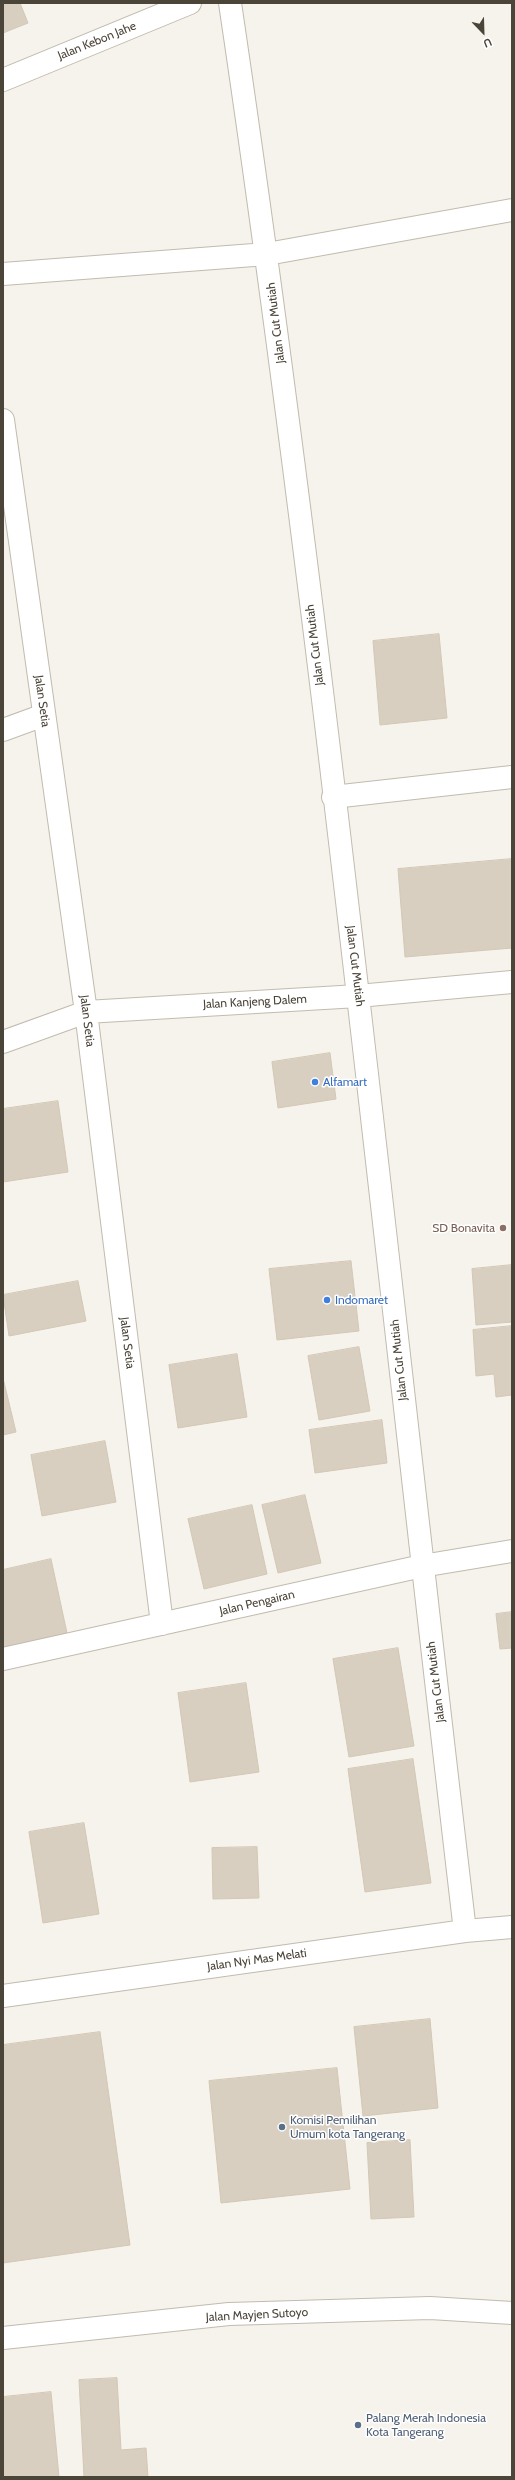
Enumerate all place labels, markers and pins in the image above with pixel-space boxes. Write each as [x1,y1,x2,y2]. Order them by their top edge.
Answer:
place label: Alfamart [323,1075,367,1089]
marker: Alfamart [310,1077,320,1087]
place label: SD Bonavita [432,1221,495,1235]
marker: SD Bonavita [498,1223,508,1233]
place label: Indomaret [335,1293,388,1307]
marker: Indomaret [322,1295,332,1305]
place label: Komisi Pemilihan Umum kota Tangerang [290,2113,405,2141]
marker: Komisi Pemilihan Umum kota Tangerang [277,2122,287,2132]
place label: Palang Merah Indonesia Kota Tangerang [366,2411,486,2439]
marker: Palang Merah Indonesia Kota Tangerang [353,2420,363,2430]

